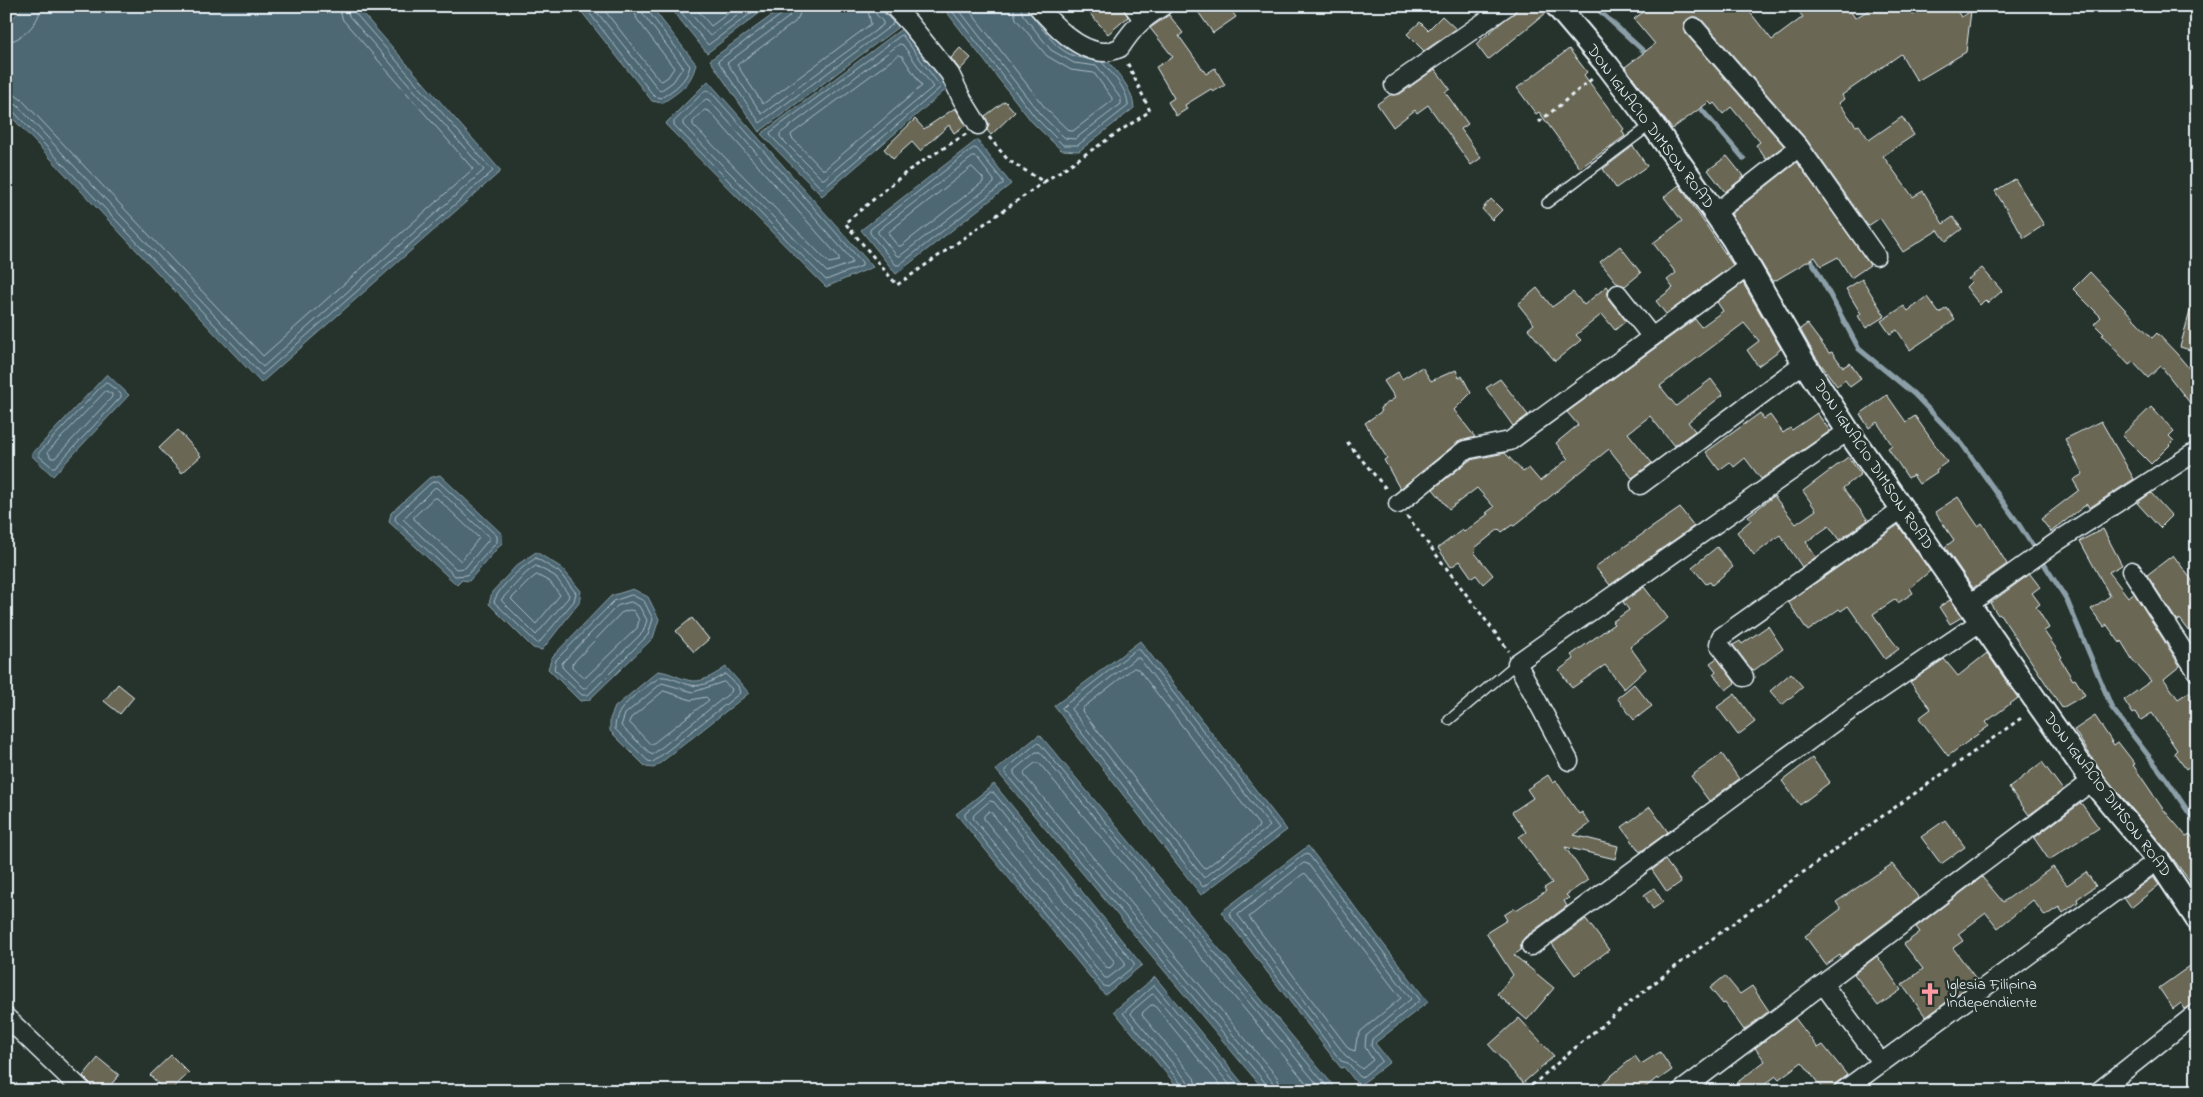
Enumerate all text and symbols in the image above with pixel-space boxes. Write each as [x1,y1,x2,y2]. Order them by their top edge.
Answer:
street label: DON IGNACIO DIMSON ROAD [1579,39,1720,214]
street label: DON IGNACIO DIMSON ROAD [1806,374,1939,555]
street label: DON IGNACIO DIMSON ROAD [2036,707,2177,882]
place label: Iglesia Filipina Independiente [1946,973,2038,1015]
church icon: Iglesia Filipina Independiente [1917,981,1943,1007]

